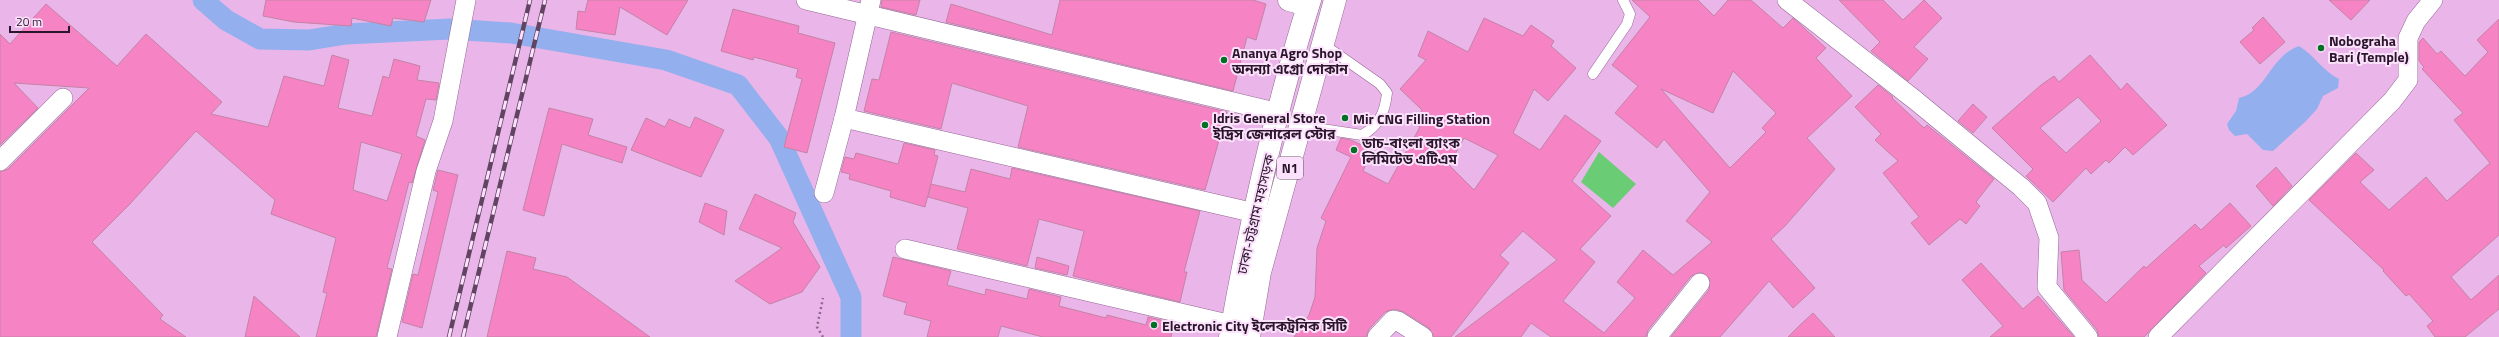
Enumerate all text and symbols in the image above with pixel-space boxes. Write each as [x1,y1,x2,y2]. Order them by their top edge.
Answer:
scale bar [10,8,69,34]
text: 20 m [16,12,42,31]
place label: Nobograha Bari (Temple) [2329,30,2409,67]
place label: Ananya Agro Shop অনন্যা এগ্রো দোকান [1231,42,1348,79]
marker: Nobograha Bari (Temple) [2316,43,2326,53]
marker: Ananya Agro Shop অনন্যা এগ্রো দোকান [1219,55,1229,65]
place label: Idris General Store ইদ্রিস জেনারেল স্টোর [1212,107,1336,144]
place label: Mir CNG Filling Station [1353,108,1490,129]
marker: Mir CNG Filling Station [1340,113,1350,123]
marker: Idris General Store ইদ্রিস জেনারেল স্টোর [1200,120,1210,130]
place label: ডাচ-বাংলা ব্যাংক লিমিটেড এটিএম [1361,132,1460,169]
marker: ডাচ-বাংলা ব্যাংক লিমিটেড এটিএম [1349,145,1359,155]
street label: ঢাকা-চট্টগ্রাম মহাসড়ক [1231,151,1279,277]
road number: N1 [1277,157,1303,179]
place label: Electronic City ইলেকট্রনিক সিটি [1162,315,1347,336]
marker: Electronic City ইলেকট্রনিক সিটি [1149,320,1159,330]

